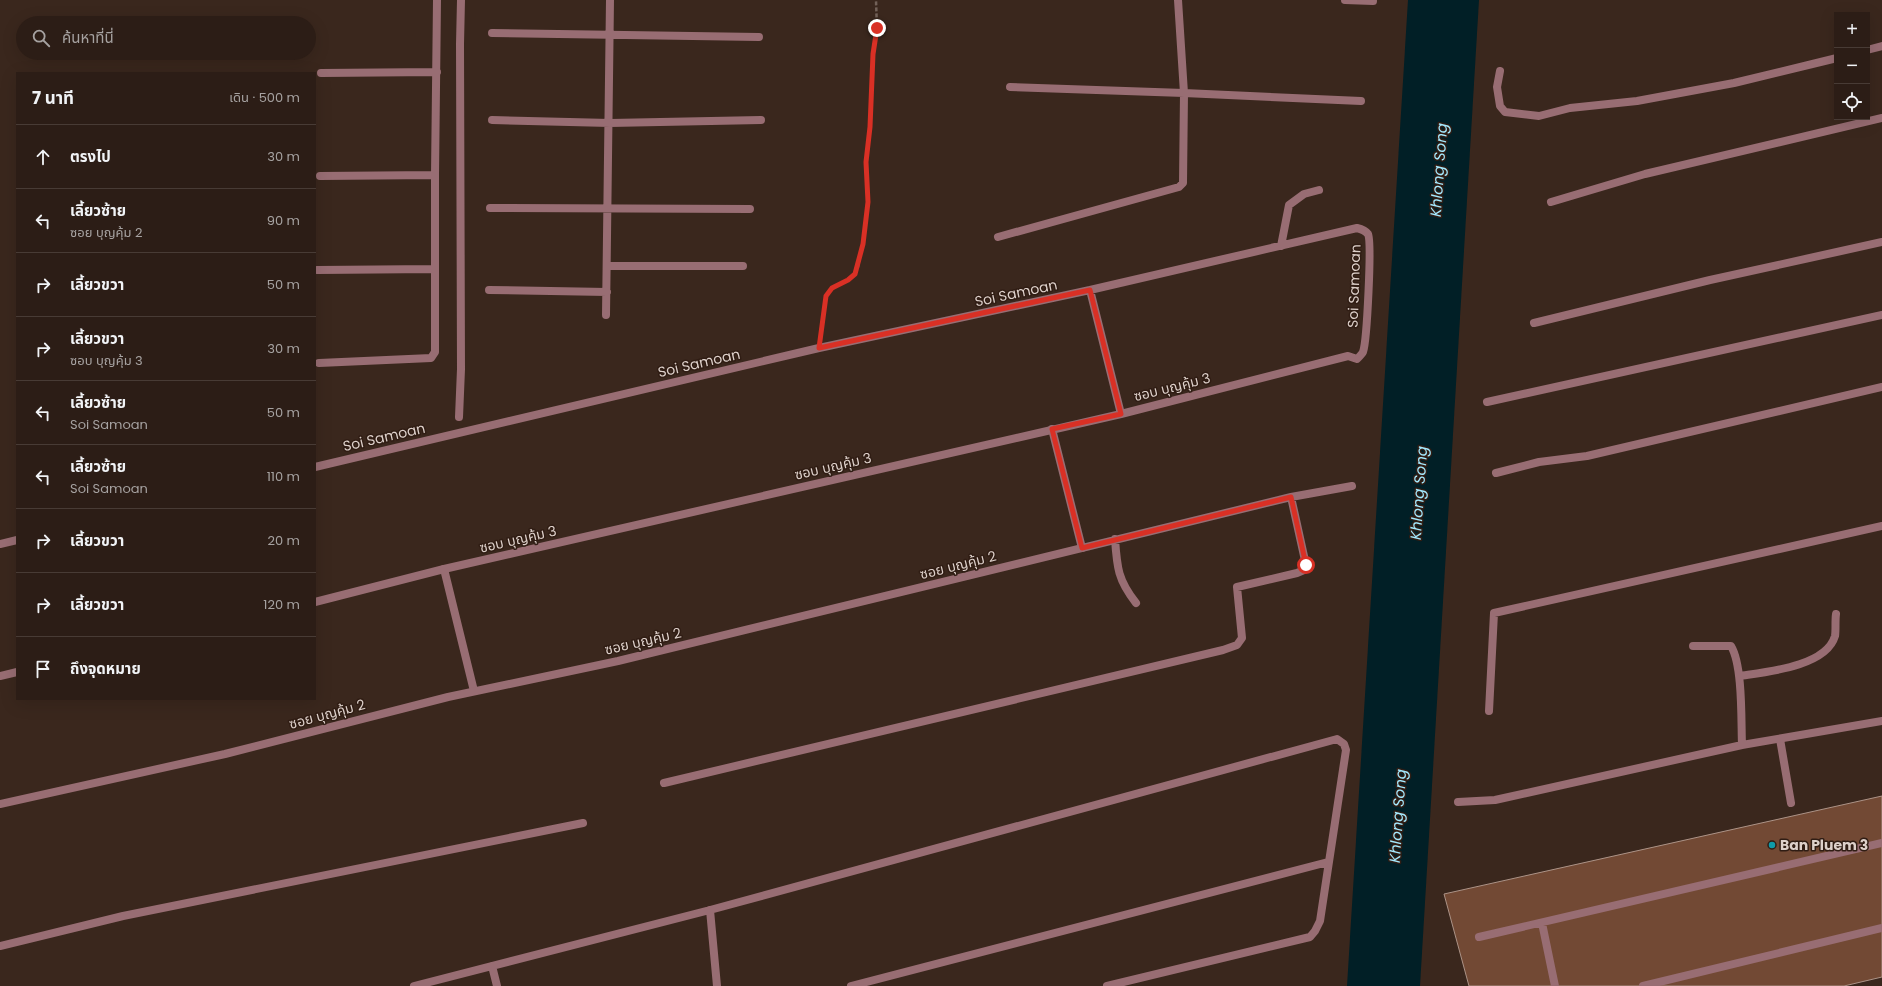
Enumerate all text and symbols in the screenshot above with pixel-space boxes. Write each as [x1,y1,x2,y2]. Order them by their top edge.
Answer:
map controls [1834,12,1870,120]
button: + [1834,12,1870,48]
search box [16,16,316,60]
route end [868,19,886,37]
icon: search [30,27,52,49]
text: ค้นหาที่นี่ [62,27,114,48]
button: − [1834,48,1870,84]
button: locate [1834,84,1870,120]
text: 7 นาที [32,86,74,110]
text: เดิน · 500 m [229,88,300,107]
water label: Khlong Song [1425,122,1452,218]
icon: ahead [32,146,54,168]
text: ตรงไป [70,146,111,167]
text: 30 m [267,147,300,166]
text: เลี้ยวซ้าย [70,200,126,221]
icon: left [32,210,54,232]
text: 90 m [267,211,300,230]
text: ซอย บุญคุ้ม 2 [70,223,142,242]
street label: Soi Samoan [1343,244,1365,328]
icon: right [32,274,54,296]
text: เลี้ยวขวา [70,274,124,295]
text: 50 m [267,275,300,294]
street label: Soi Samoan [973,275,1059,311]
text: เลี้ยวขวา [70,328,124,349]
icon: right [32,338,54,360]
text: 30 m [267,339,300,358]
street label: Soi Samoan [656,344,742,382]
text: ซอบ บุญคุ้ม 3 [70,351,143,370]
street label: ซอบ บุญคุ้ม 3 [1132,368,1212,406]
text: เลี้ยวซ้าย [70,392,126,413]
icon: left [32,402,54,424]
text: 50 m [267,403,300,422]
text: Soi Samoan [70,415,148,434]
street label: Soi Samoan [341,418,427,456]
water label: Khlong Song [1405,445,1432,541]
street label: ซอบ บุญคุ้ม 3 [793,447,873,485]
text: เลี้ยวซ้าย [70,456,126,477]
icon: left [32,466,54,488]
text: 110 m [267,467,300,486]
text: Soi Samoan [70,479,148,498]
street label: ซอบ บุญคุ้ม 3 [478,520,558,558]
icon: right [32,530,54,552]
text: เลี้ยวขวา [70,530,124,551]
text: 20 m [267,531,300,550]
street label: ซอย บุญคุ้ม 2 [918,546,998,584]
route start [1297,556,1315,574]
icon: right [32,594,54,616]
text: เลี้ยวขวา [70,594,124,615]
text: 120 m [263,595,300,614]
street label: ซอย บุญคุ้ม 2 [603,622,683,660]
icon: arrive [32,658,54,680]
text: ถึงจุดหมาย [70,658,141,679]
street label: ซอย บุญคุ้ม 2 [287,694,367,734]
water label: Khlong Song [1384,768,1411,864]
place label: Ban Pluem 3 [1780,835,1868,855]
marker: Ban Pluem 3 [1767,840,1777,850]

